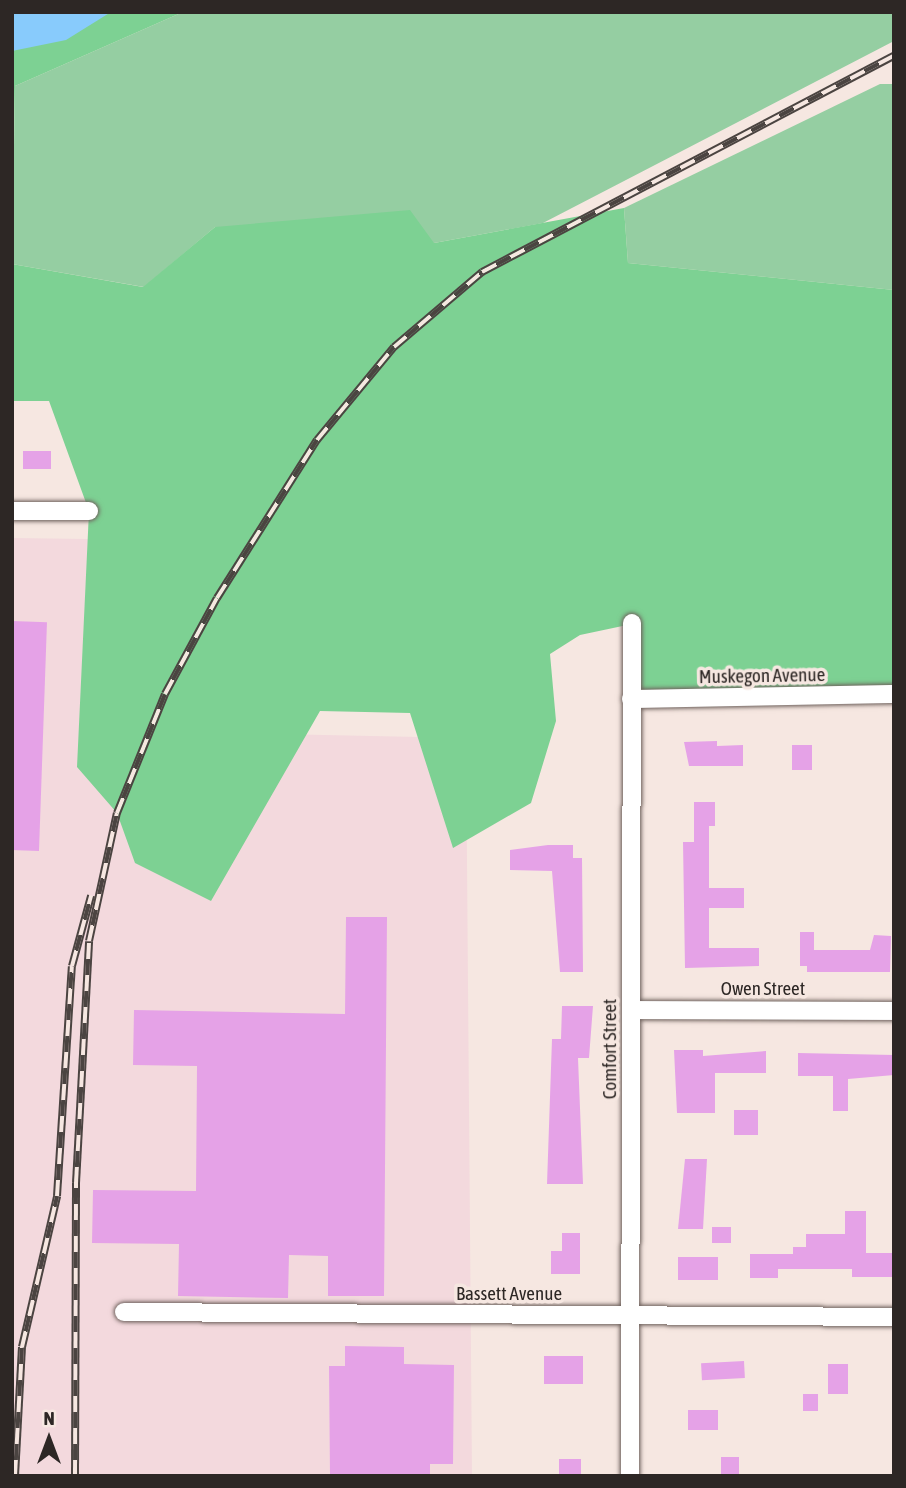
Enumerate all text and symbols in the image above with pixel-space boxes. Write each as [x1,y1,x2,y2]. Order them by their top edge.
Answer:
street label: Muskegon Avenue [699,663,825,689]
street label: Owen Street [721,978,805,1000]
street label: Comfort Street [599,999,621,1099]
street label: Bassett Avenue [456,1283,562,1305]
north arrow [14,1404,84,1474]
text: N [43,1407,55,1429]

